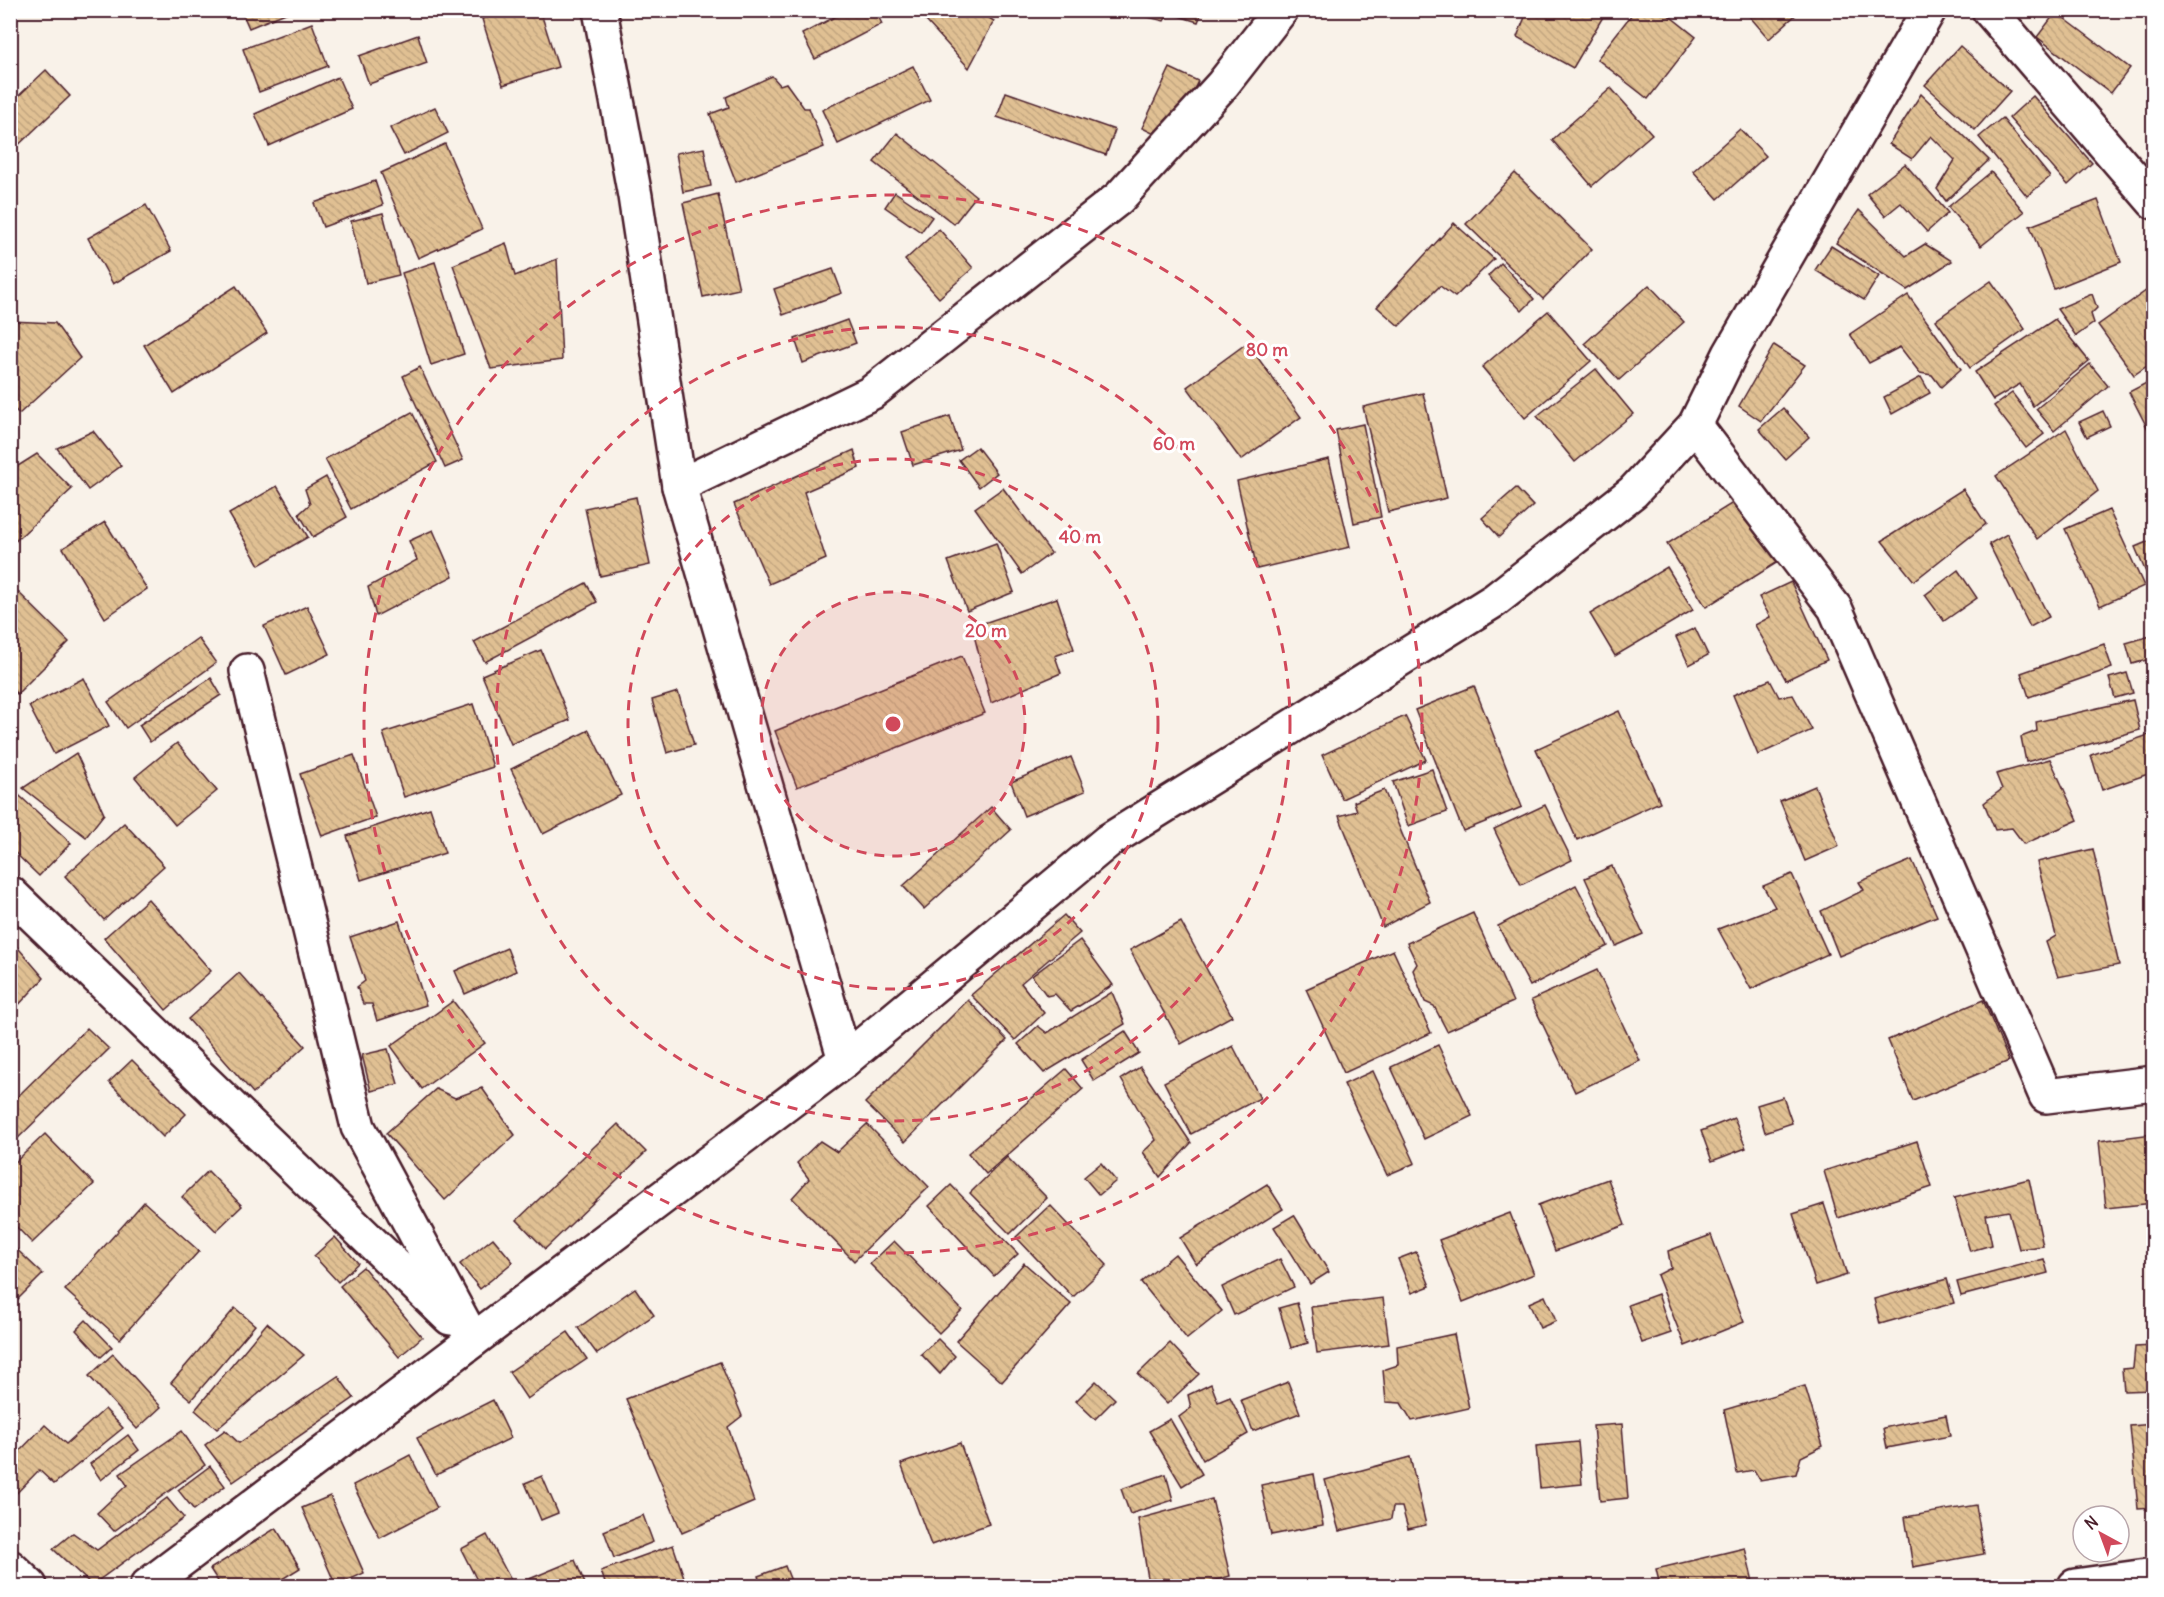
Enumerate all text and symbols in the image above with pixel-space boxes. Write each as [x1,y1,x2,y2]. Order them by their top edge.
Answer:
text: 80 m [1246,338,1288,361]
text: 60 m [1153,432,1195,455]
text: 40 m [1059,525,1101,548]
text: 20 m [965,619,1007,642]
centre of rings [883,714,903,734]
north arrow [2071,1504,2131,1564]
text: N [2080,1512,2102,1534]

